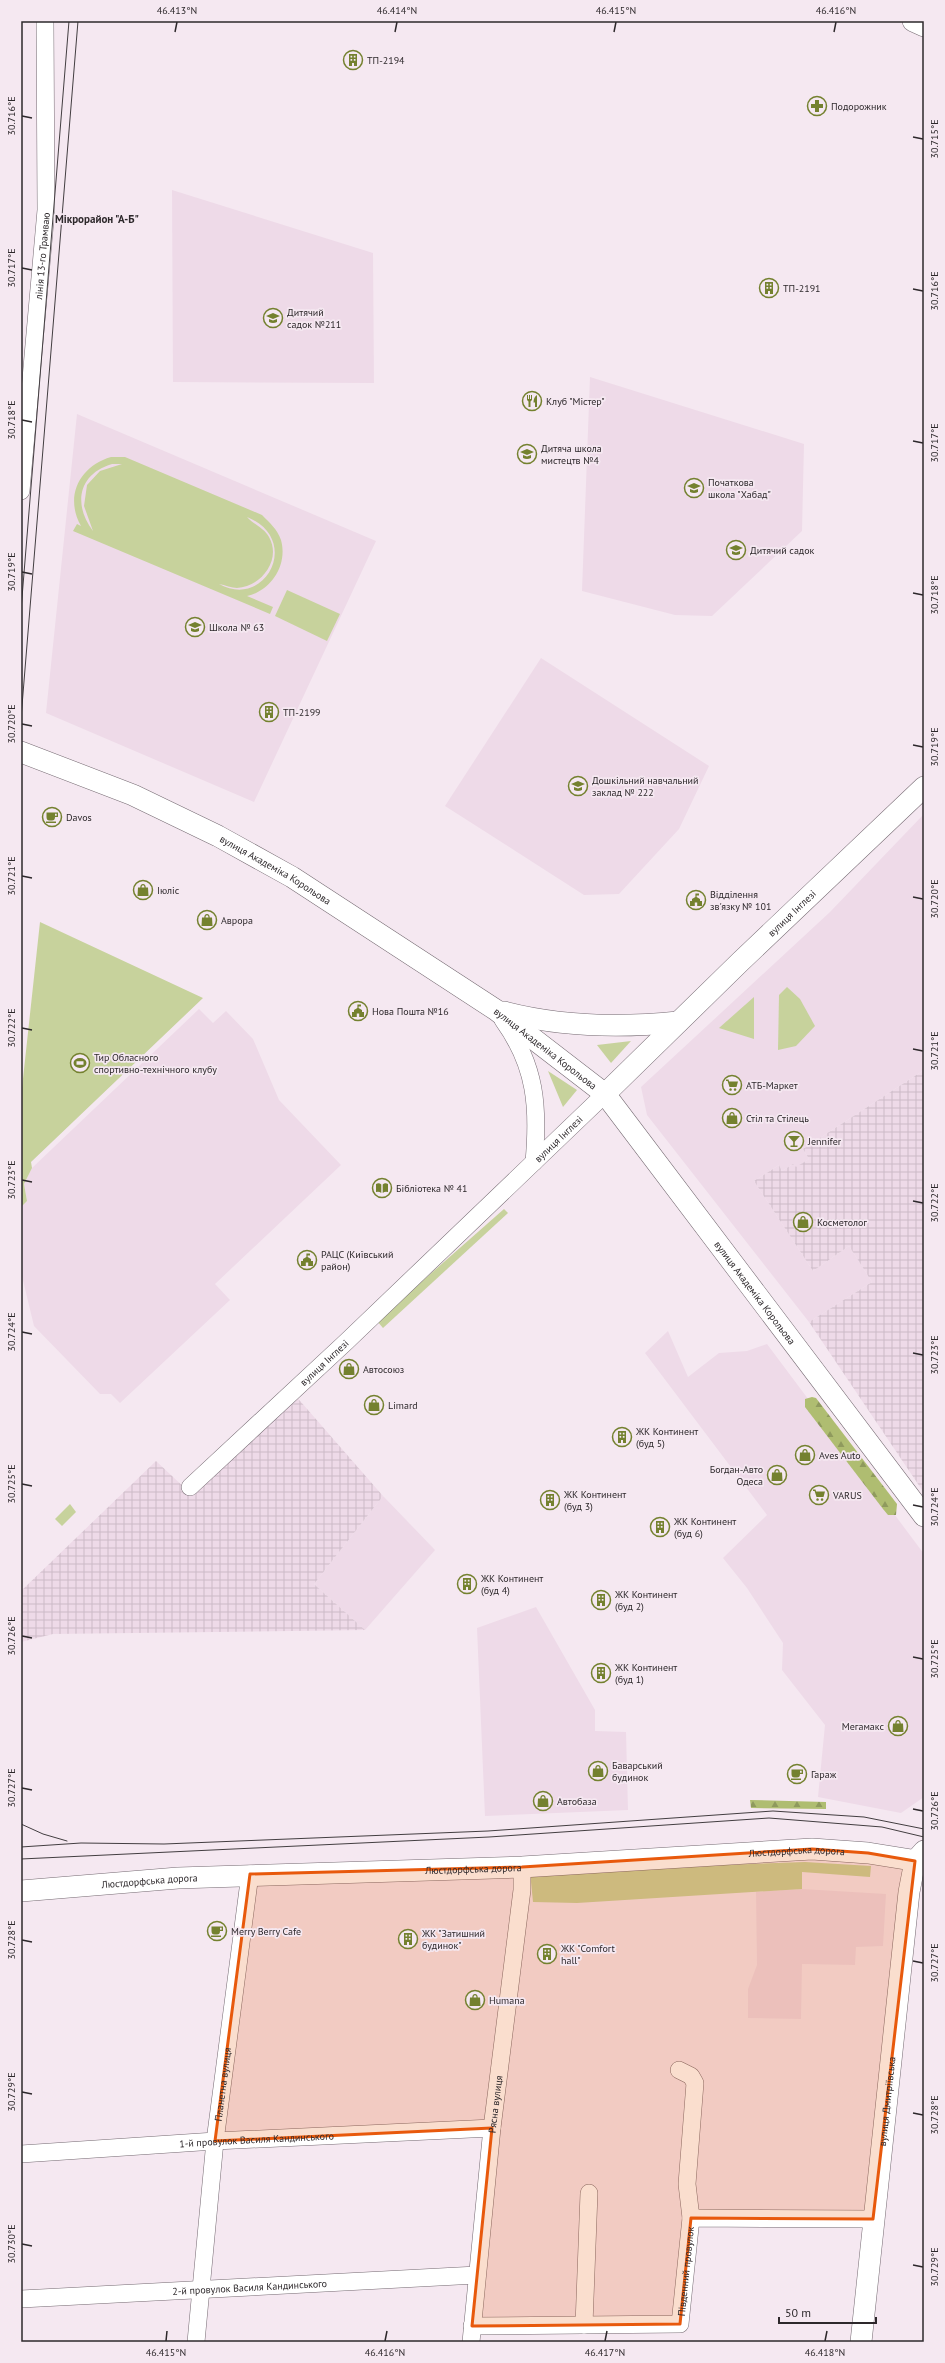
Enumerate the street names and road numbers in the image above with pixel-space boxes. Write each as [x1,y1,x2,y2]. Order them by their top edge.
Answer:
street label: лінія 13-го Трамваю [32,212,53,301]
street label: вулиця Академіка Корольова [217,832,333,908]
street label: вулиця Інглезі [765,887,819,939]
street label: вулиця Академіка Корольова [491,1005,599,1092]
street label: вулиця Інглезі [532,1113,586,1165]
street label: вулиця Академіка Корольова [711,1238,798,1347]
street label: вулиця Інглезі [297,1337,352,1389]
street label: Люстдорфська дорога [747,1843,845,1860]
street label: Люстдорфська дорога [424,1861,522,1877]
street label: Люстдорфська дорога [100,1871,198,1891]
street label: Планетна вулиця [212,2046,234,2122]
street label: вулиця Дмитріївська [876,2056,898,2147]
street label: Рясна вулиця [486,2074,506,2134]
street label: 1-й провулок Василя Кандинського [179,2129,334,2150]
street label: Південний провулок [675,2226,697,2317]
street label: 2-й провулок Василя Кандинського [172,2277,327,2298]

